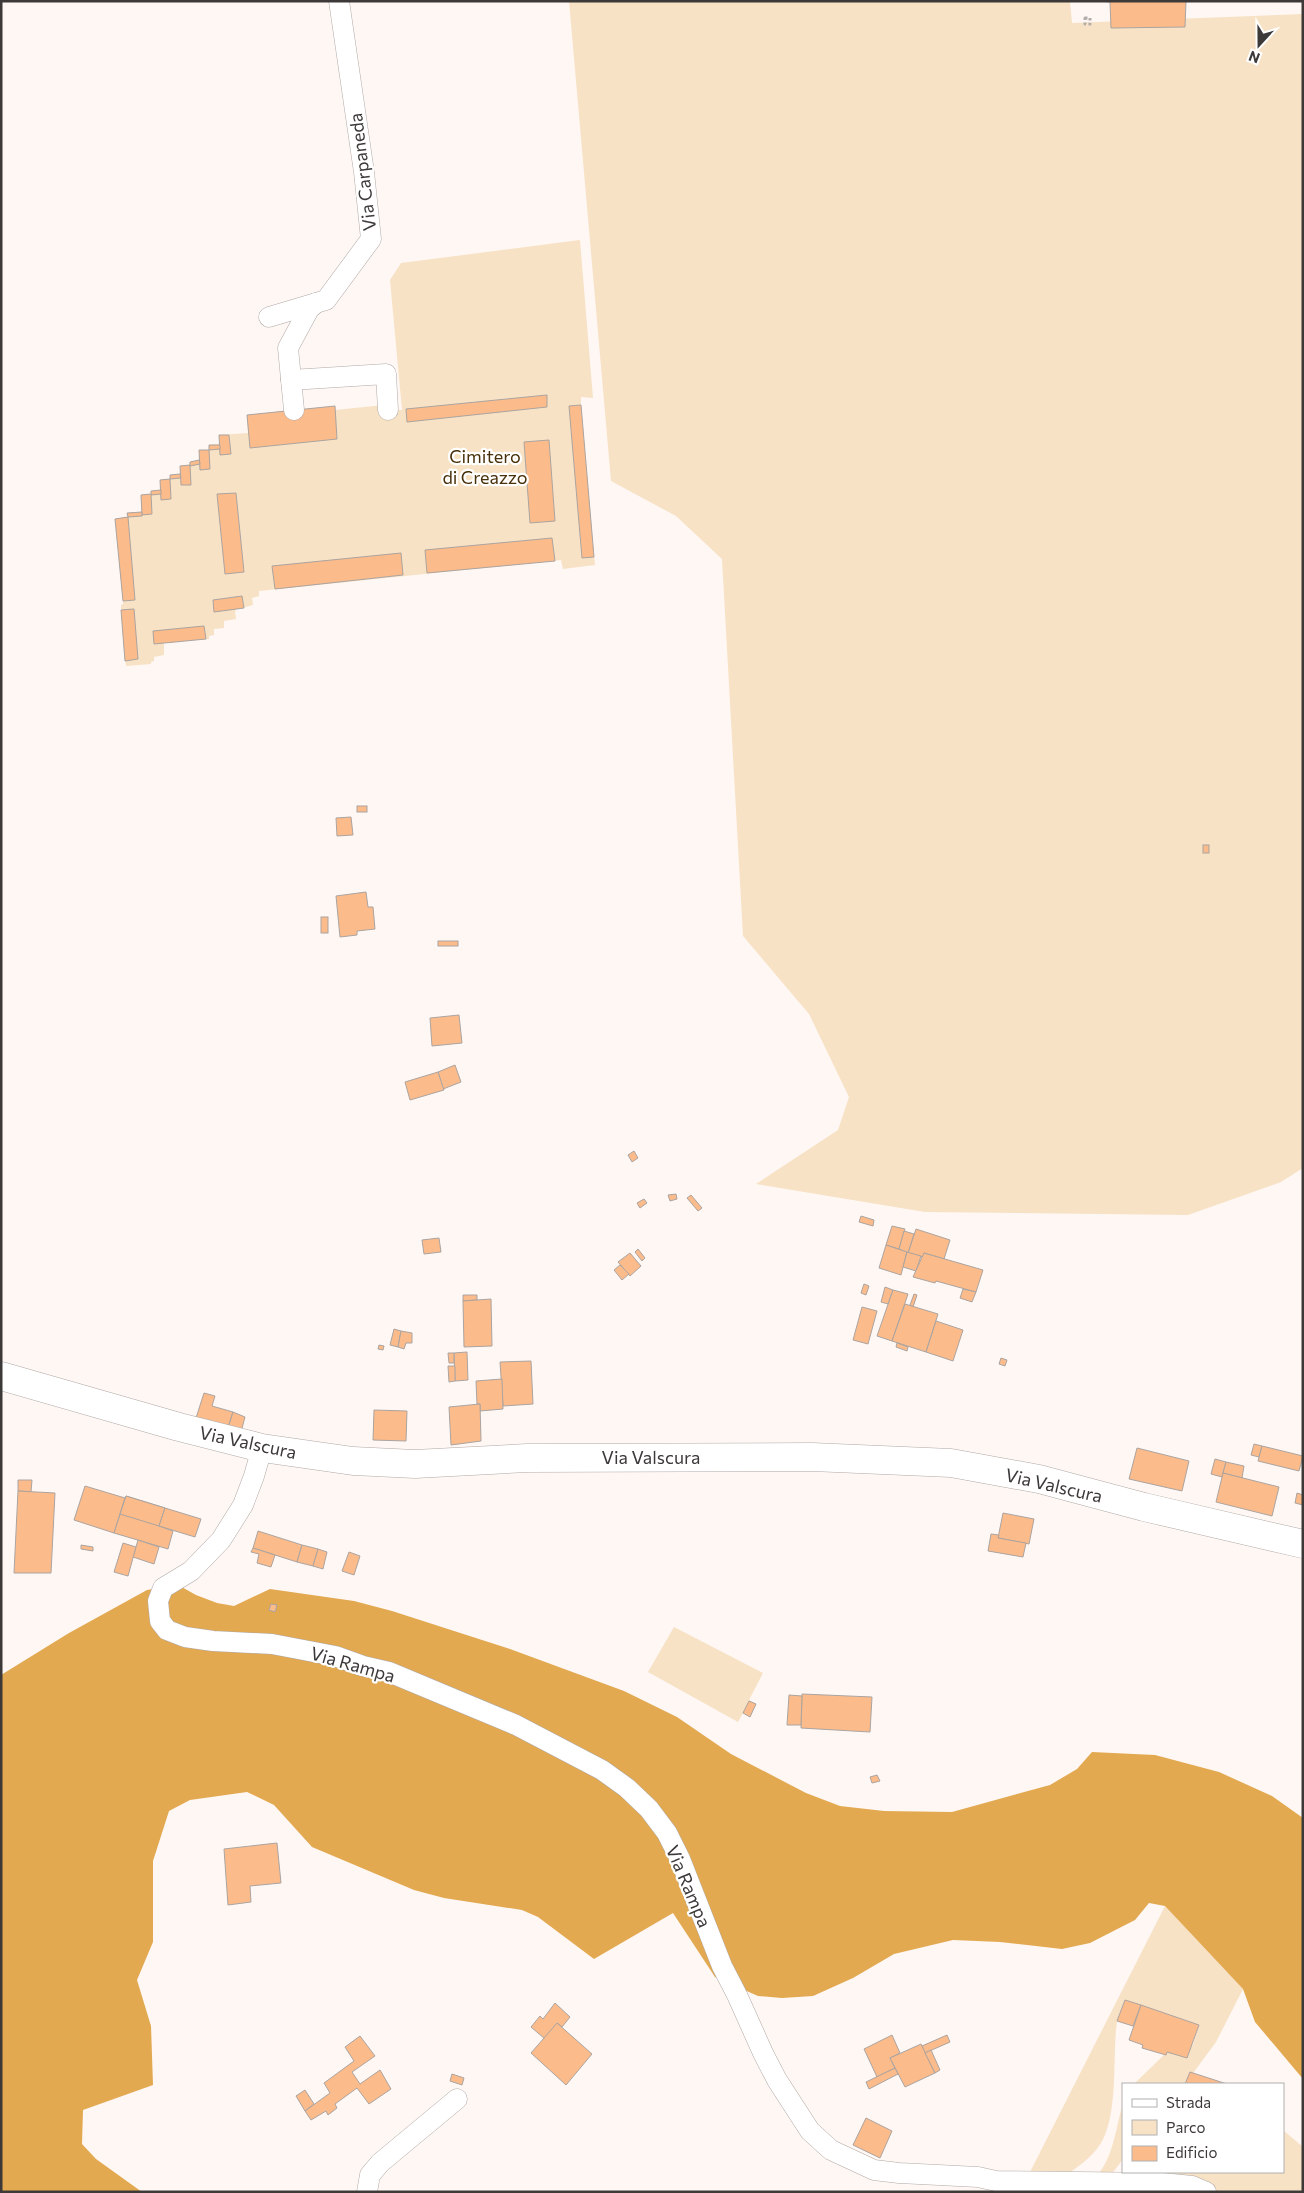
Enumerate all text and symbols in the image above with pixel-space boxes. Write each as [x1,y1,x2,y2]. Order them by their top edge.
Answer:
north arrow [1234,20,1284,70]
text: N [1246,48,1262,67]
street label: Via Carpaneda [344,112,380,232]
park label: Cimitero di Creazzo [442,445,528,488]
street label: Via Valscura [197,1421,299,1463]
street label: Via Valscura [602,1446,700,1468]
street label: Via Valscura [1003,1463,1105,1507]
street label: Via Rampa [308,1641,398,1687]
street label: Via Rampa [662,1842,716,1930]
legend [1122,2083,1284,2173]
text: Strada [1166,2093,1211,2111]
text: Parco [1166,2118,1205,2136]
text: Edificio [1166,2143,1217,2161]

